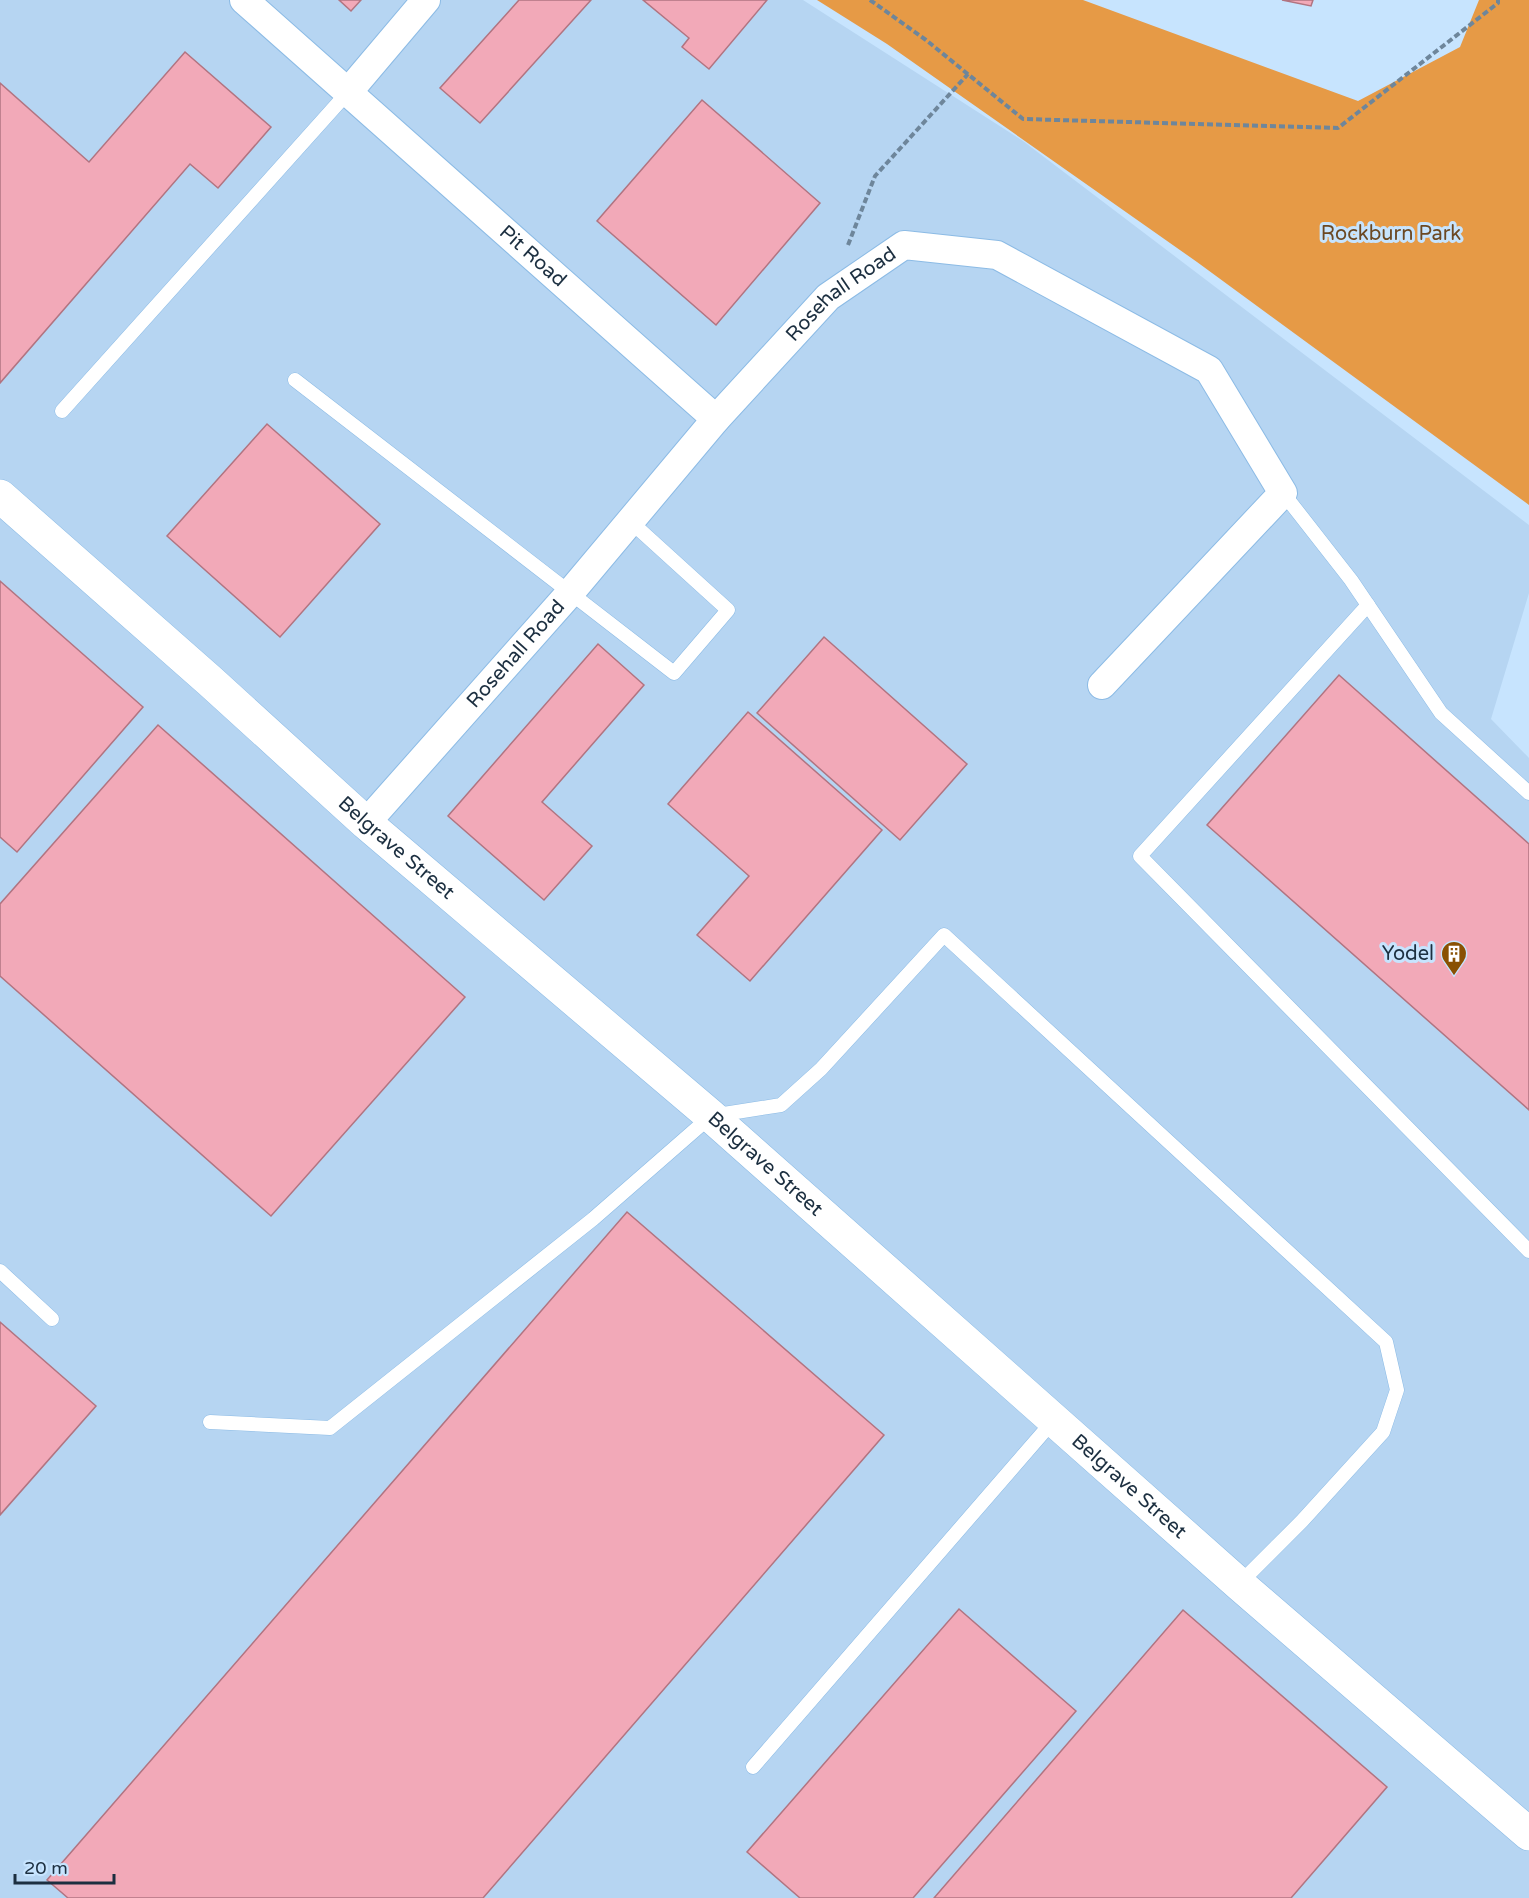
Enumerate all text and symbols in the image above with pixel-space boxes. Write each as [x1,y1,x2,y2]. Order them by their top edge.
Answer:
street label: Pit Road [494,220,571,292]
park label: Rockburn Park [1321,222,1461,246]
street label: Rosehall Road [781,242,901,347]
street label: Rosehall Road [462,595,570,713]
street label: Belgrave Street [333,791,459,905]
building icon: Yodel [1439,939,1469,977]
place label: Yodel [1382,942,1434,966]
street label: Belgrave Street [703,1107,828,1222]
street label: Belgrave Street [1067,1429,1192,1544]
scale bar [15,1847,114,1885]
text: 20 m [24,1857,68,1879]

